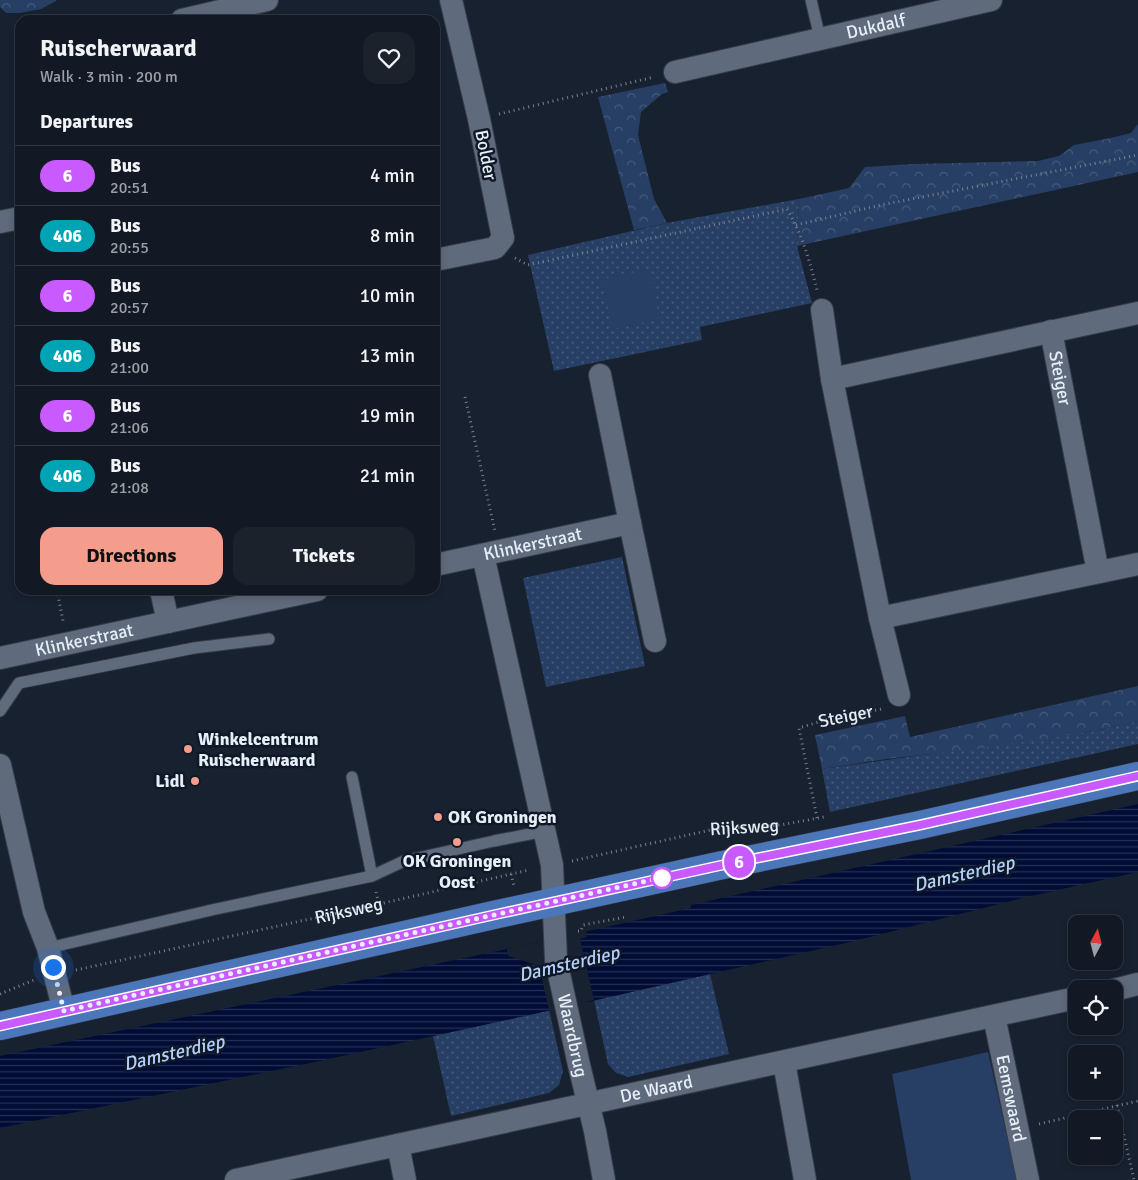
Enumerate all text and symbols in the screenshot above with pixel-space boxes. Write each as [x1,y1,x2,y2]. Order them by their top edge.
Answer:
street label: Dukdalf [844,9,909,44]
button: heart [363,32,415,84]
text: Ruischerwaard [40,33,197,63]
text: Walk · 3 min · 200 m [40,67,178,87]
text: Departures [40,110,133,134]
street label: Bolder [470,128,502,182]
text: Bus [110,154,141,178]
text: 4 min [370,164,415,188]
text: 6 [63,165,72,187]
text: 20:51 [110,178,149,198]
text: Bus [110,214,141,238]
text: 8 min [370,224,415,248]
text: 406 [53,225,82,247]
text: 20:55 [110,238,149,258]
text: Bus [110,274,141,298]
text: 10 min [360,284,415,308]
text: 6 [63,285,72,307]
text: 20:57 [110,298,149,318]
text: Bus [110,334,141,358]
text: 13 min [360,344,415,368]
text: 406 [53,345,82,367]
street label: Steiger [1044,349,1076,408]
text: 21:00 [110,358,149,378]
text: Bus [110,394,141,418]
text: 19 min [360,404,415,428]
text: 6 [63,405,72,427]
text: 21:06 [110,418,149,438]
text: Bus [110,454,141,478]
text: 21 min [360,464,415,488]
text: 406 [53,465,82,487]
text: 21:08 [110,478,149,498]
street label: Klinkerstraat [482,523,584,565]
button: Directions [40,527,223,585]
button: Tickets [233,527,415,585]
street label: Klinkerstraat [33,619,135,661]
street label: Steiger [815,700,875,732]
place label: Winkelcentrum Ruischerwaard [198,728,319,771]
marker: Winkelcentrum Ruischerwaard [182,743,194,755]
place label: Lidl [155,770,185,792]
marker: Lidl [189,775,201,787]
place label: OK Groningen [448,806,557,828]
marker: OK Groningen [432,811,444,823]
street label: Rijksweg [709,814,779,840]
marker: OK Groningen Oost [451,836,463,848]
line badge: 6 [723,846,755,878]
place label: OK Groningen Oost [403,850,511,893]
text: 6 [734,851,744,873]
water label: Damsterdiep [911,851,1018,897]
unlabelled marker [651,867,673,889]
street label: Rijksweg [313,893,385,929]
north arrow [1068,915,1122,970]
map controls [1068,915,1123,1165]
water label: Damsterdiep [516,941,623,987]
your location [41,955,66,980]
button: locate [1068,980,1123,1035]
street label: Waardbrug [553,992,593,1079]
water label: Damsterdiep [121,1030,228,1076]
button: + [1068,1045,1123,1100]
street label: Eemswaard [991,1053,1031,1144]
street label: De Waard [618,1070,695,1107]
button: − [1068,1110,1123,1165]

